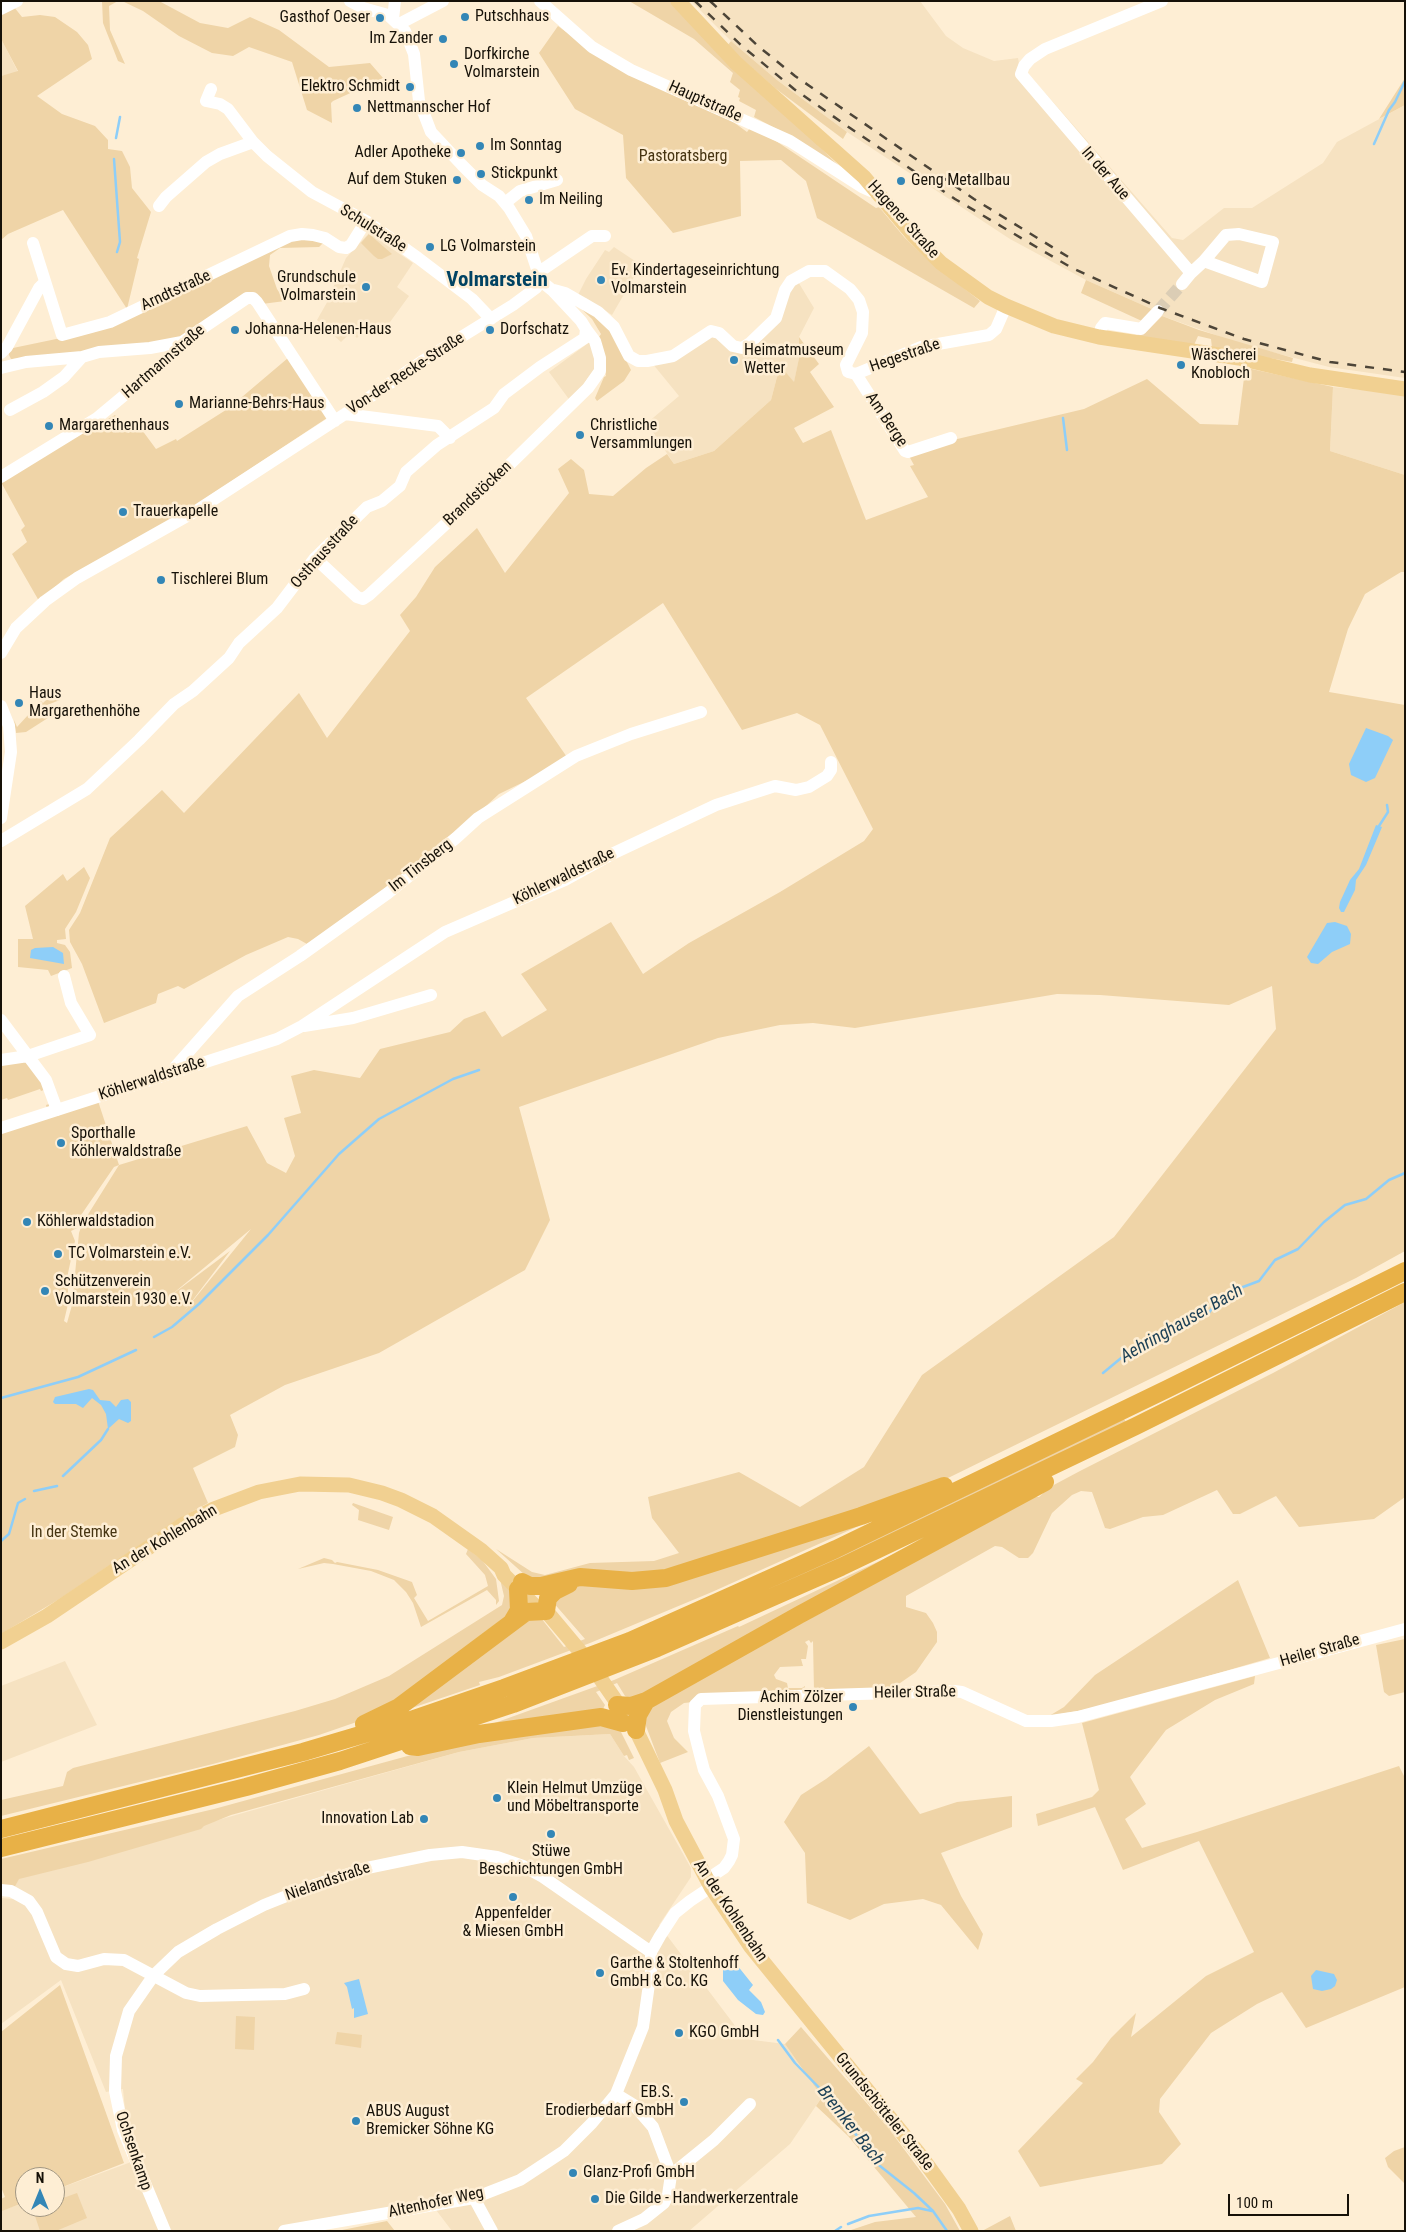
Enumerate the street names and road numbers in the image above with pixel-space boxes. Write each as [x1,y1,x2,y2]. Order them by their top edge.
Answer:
street label: Hauptstraße [665,77,745,127]
street label: In der Aue [1077,144,1133,204]
street label: Hagener Straße [863,177,943,263]
street label: Schulstraße [336,201,410,257]
street label: Arndtstraße [138,267,214,315]
street label: Hartmannstraße [119,321,209,403]
street label: Von-der-Recke-Straße [344,329,468,419]
street label: Hegestraße [867,335,943,377]
street label: Am Berge [861,389,911,451]
street label: Brandstöcken [440,458,516,530]
street label: Osthausstraße [287,511,363,593]
street label: Im Tinsberg [386,835,456,897]
street label: Köhlerwaldstraße [510,844,618,910]
street label: Köhlerwaldstraße [97,1053,207,1105]
street label: An der Kohlenbahn [109,1501,221,1579]
street label: Heiler Straße [1278,1630,1362,1672]
street label: Heiler Straße [874,1683,956,1703]
street label: An der Kohlenbahn [689,1856,771,1966]
street label: Nielandstraße [283,1859,373,1905]
street label: Grundschötteler Straße [831,2049,937,2175]
street label: Ochsenkamp [111,2109,155,2193]
street label: Altenhofer Weg [387,2184,485,2222]

